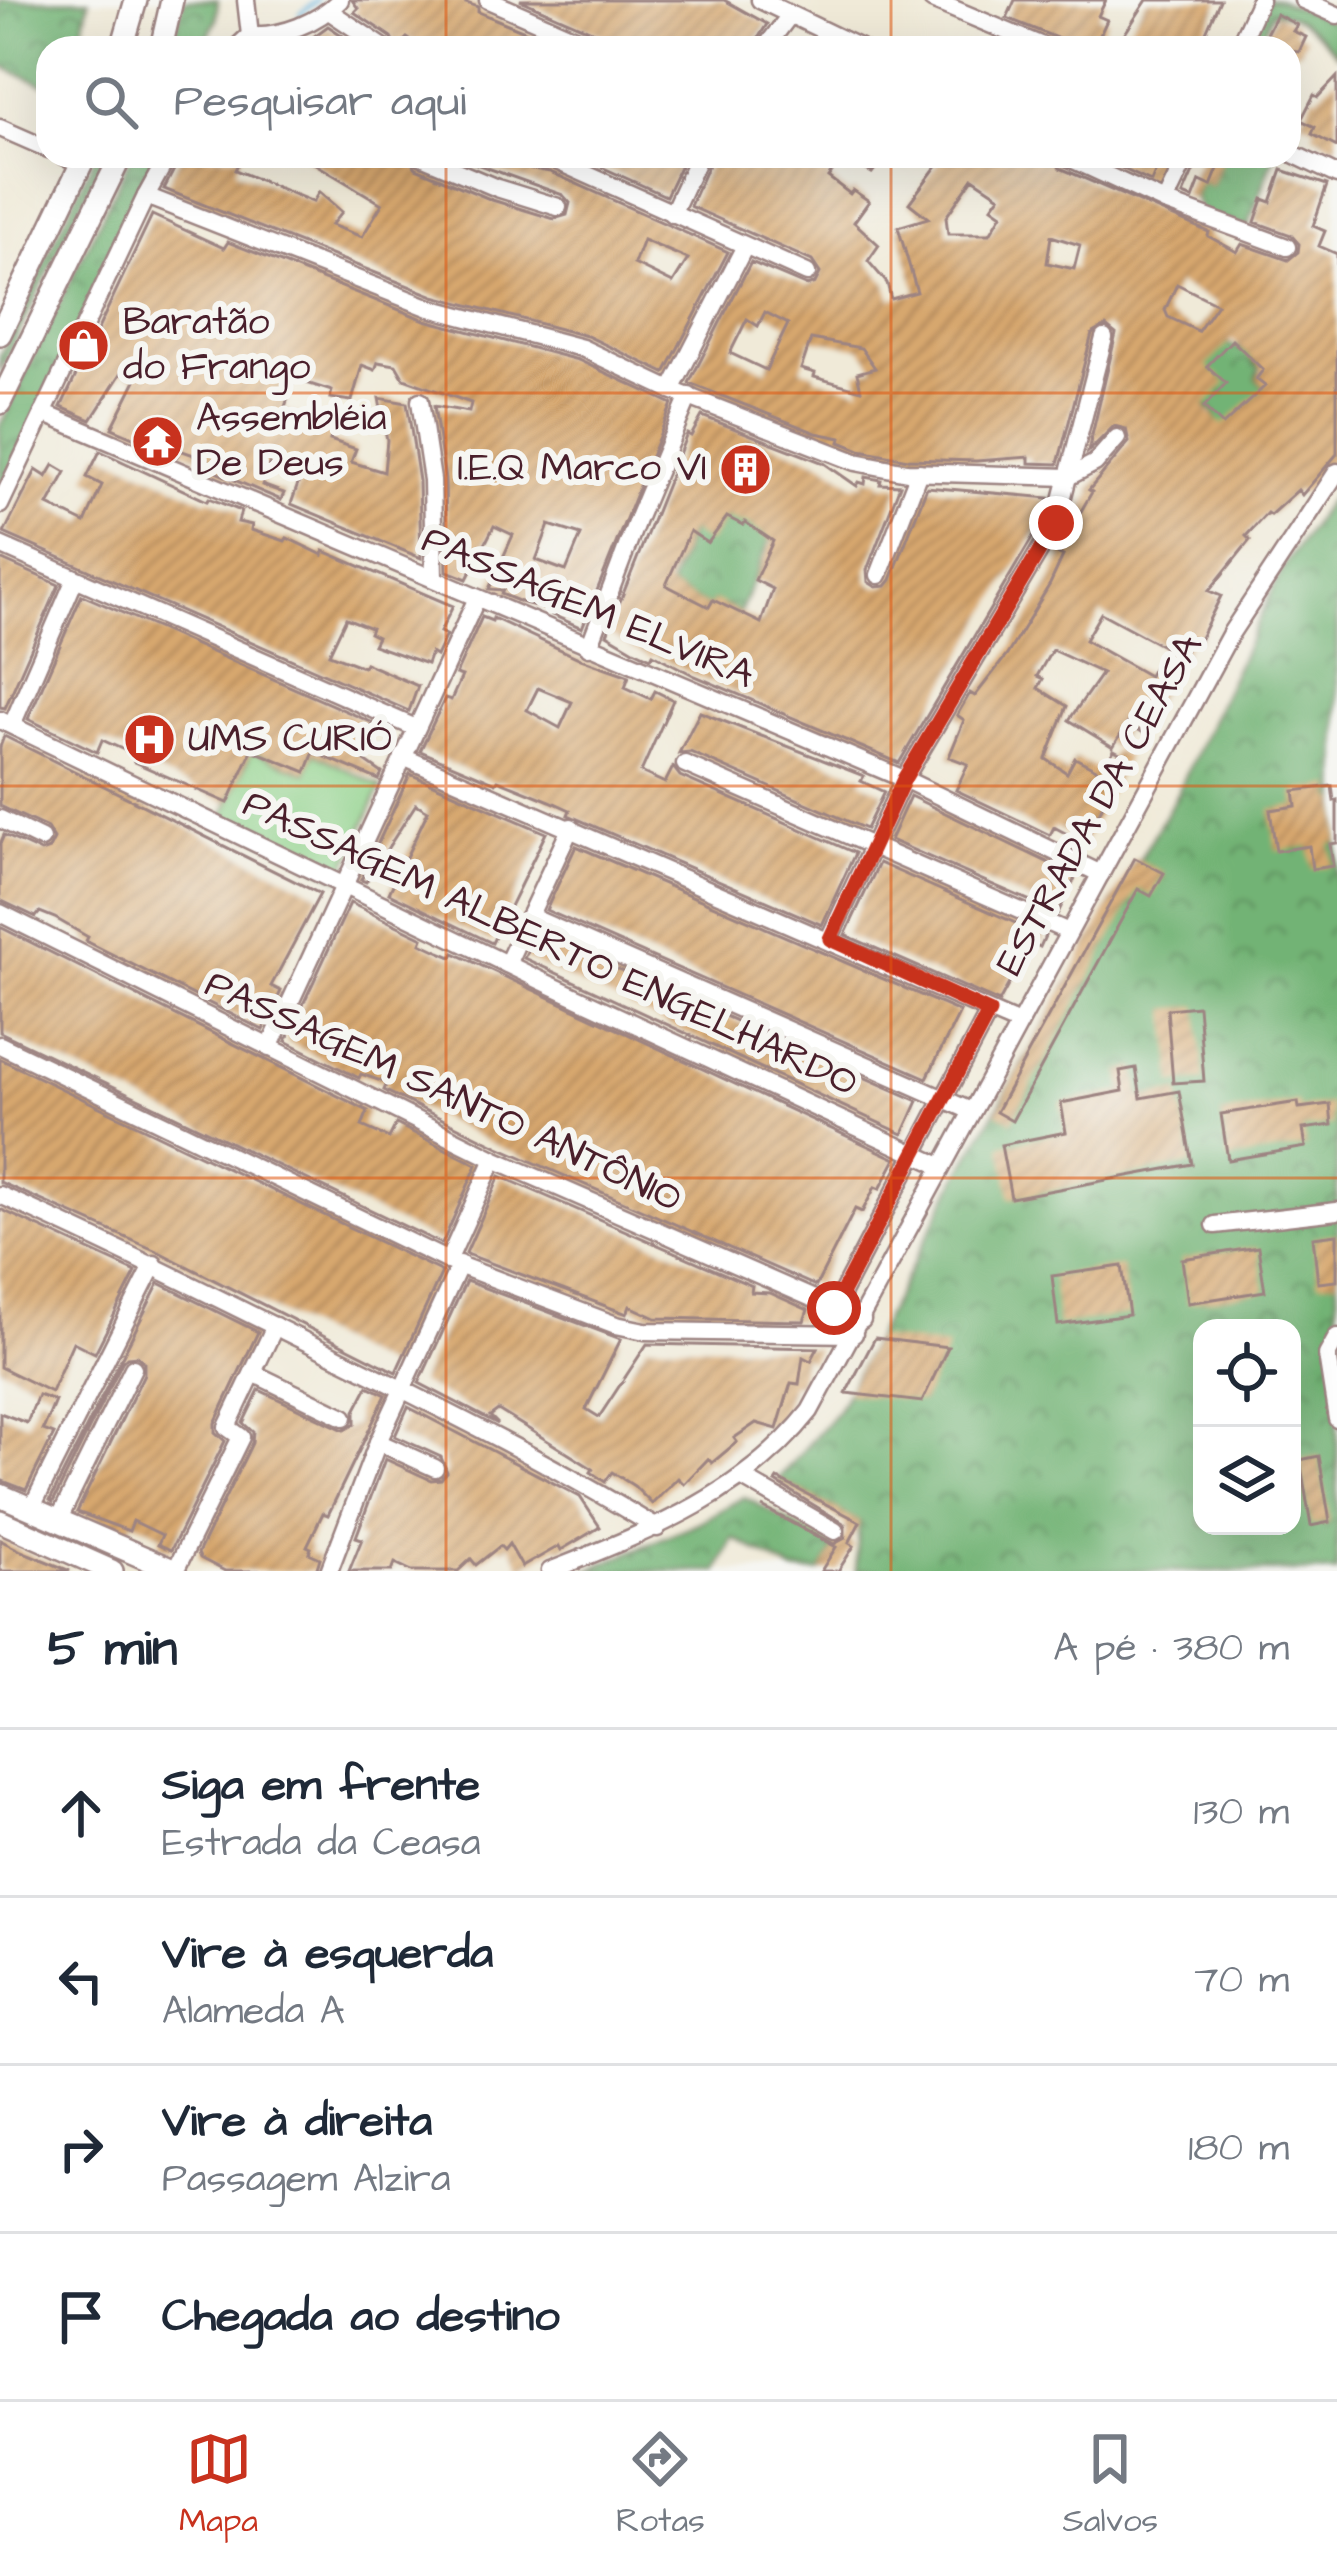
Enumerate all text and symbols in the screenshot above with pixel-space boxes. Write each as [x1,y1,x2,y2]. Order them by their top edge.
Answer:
search box [36,36,1301,168]
icon: search [78,69,144,135]
text: Pesquisar aqui [174,71,466,133]
place label: Baratão do Frango [123,296,311,395]
shop icon: Baratão do Frango [56,317,112,373]
place label: Assembléia De Deus [196,392,387,491]
temple icon: Assembléia De Deus [129,413,185,469]
building icon: I.E.Q Marco VI [718,441,774,497]
place label: I.E.Q Marco VI [457,442,707,496]
route end [1029,496,1083,550]
street label: PASSAGEM ELVIRA [414,514,762,702]
street label: ESTRADA DA CEASA [984,625,1216,985]
hospital icon: UMS CURIÓ [121,712,177,768]
place label: UMS CURIÓ [188,713,392,767]
street label: PASSAGEM ALBERTO ENGELHARDO [234,778,866,1110]
street label: PASSAGEM SANTO ANTÔNIO [196,958,690,1226]
route start [807,1281,861,1335]
map controls [1193,1319,1301,1535]
button: locate [1193,1319,1301,1427]
button: layers [1193,1427,1301,1535]
text: 5 min [48,1614,177,1685]
text: A pé · 380 m [1053,1622,1289,1676]
text: Siga em frente [162,1755,480,1817]
icon: ahead [48,1780,114,1846]
text: 130 m [1194,1786,1289,1840]
text: Estrada da Ceasa [162,1817,481,1871]
text: Vire à esquerda [162,1923,493,1985]
icon: left [48,1948,114,2014]
text: 70 m [1194,1954,1289,2008]
text: Alameda A [162,1985,345,2039]
text: Vire à direita [162,2091,432,2153]
icon: right [48,2116,114,2182]
text: 180 m [1188,2122,1289,2176]
text: Passagem Alzira [162,2153,451,2207]
icon: arrive [48,2284,114,2350]
text: Chegada ao destino [162,2286,560,2348]
tab: Mapa [179,2426,258,2544]
tab: Rotas [616,2426,705,2544]
tab: Salvos [1063,2426,1158,2544]

